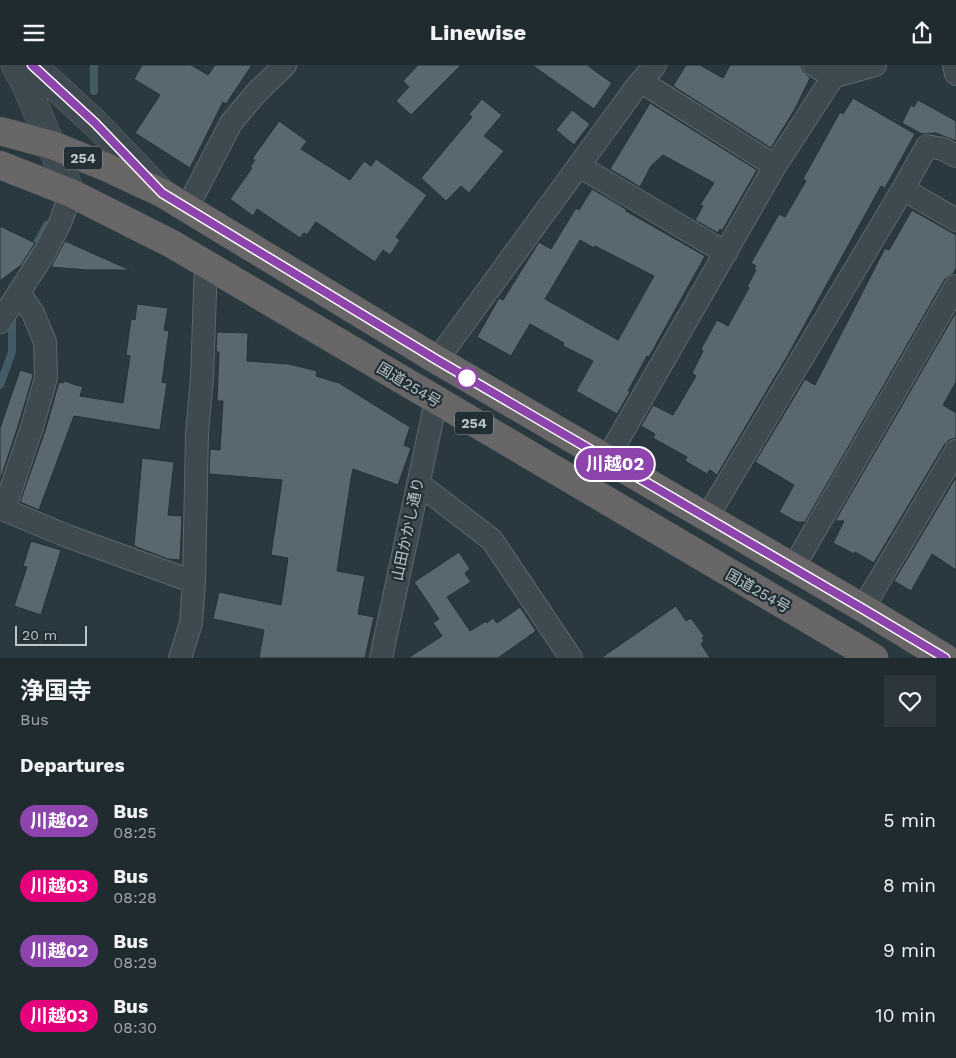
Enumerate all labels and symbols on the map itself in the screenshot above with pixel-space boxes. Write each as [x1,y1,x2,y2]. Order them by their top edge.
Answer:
road number: 254 [64,147,102,170]
street label: 国道254号 [374,359,444,411]
unlabelled marker [456,367,478,389]
road number: 254 [455,411,493,434]
line badge: 川越02 [580,448,650,480]
street label: 山田かかし通り [388,476,428,582]
street label: 国道254号 [722,565,794,617]
scale bar [15,623,88,646]

